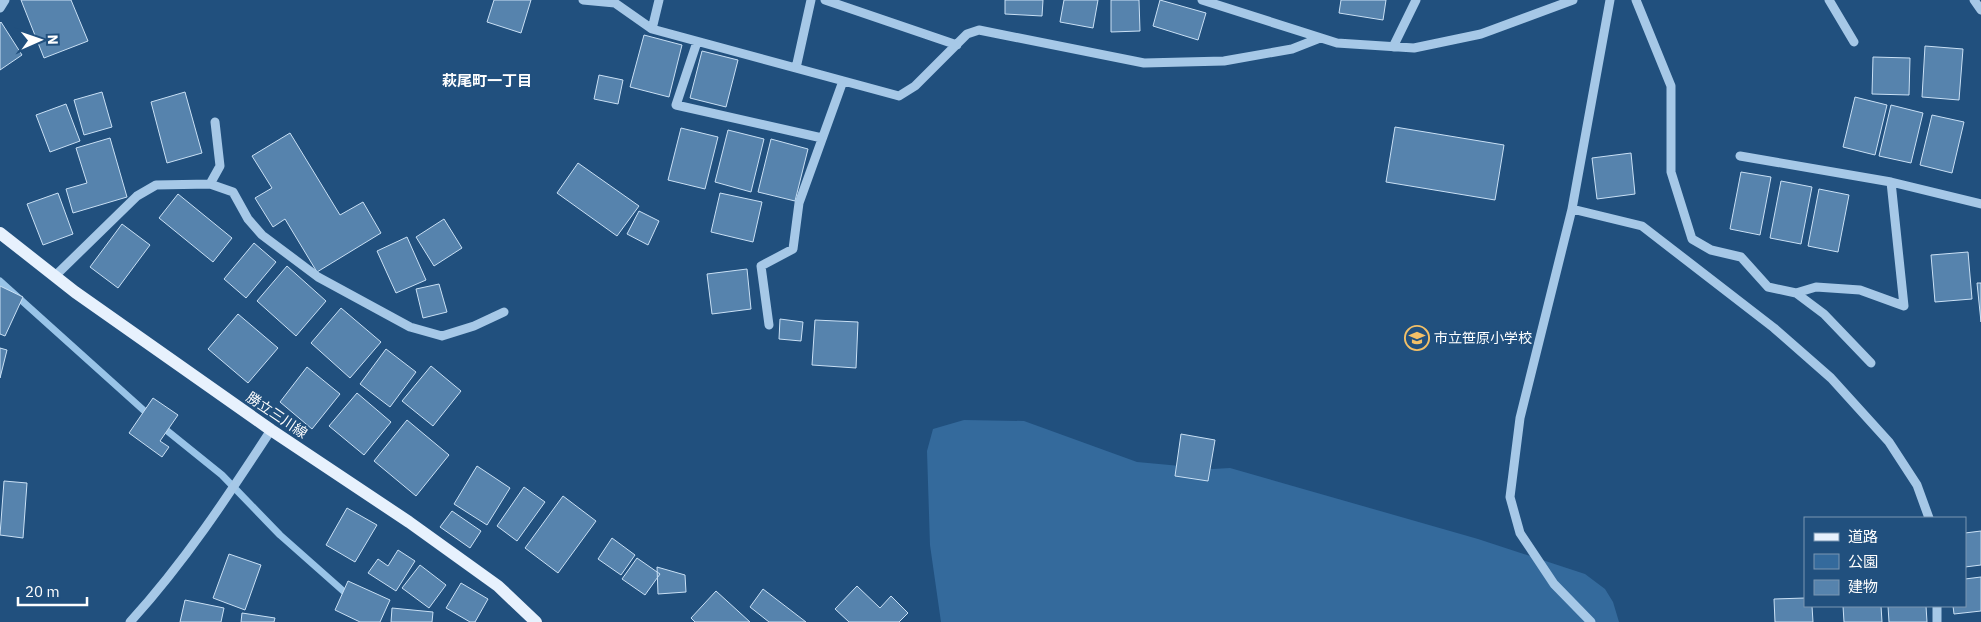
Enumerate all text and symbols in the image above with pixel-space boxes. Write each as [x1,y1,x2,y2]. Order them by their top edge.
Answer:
north arrow [15,15,65,65]
text: N [44,34,62,45]
district label: 萩尾町一丁目 [442,71,532,90]
school or university icon: 市立笹原小学校 [1404,325,1430,351]
place label: 市立笹原小学校 [1434,329,1532,347]
street label: 勝立三川線 [243,388,311,442]
legend [1804,517,1966,607]
text: 道路 [1848,527,1878,546]
text: 公園 [1848,552,1878,571]
scale bar [18,574,86,606]
text: 建物 [1848,577,1878,596]
text: 20 m [25,582,60,601]

